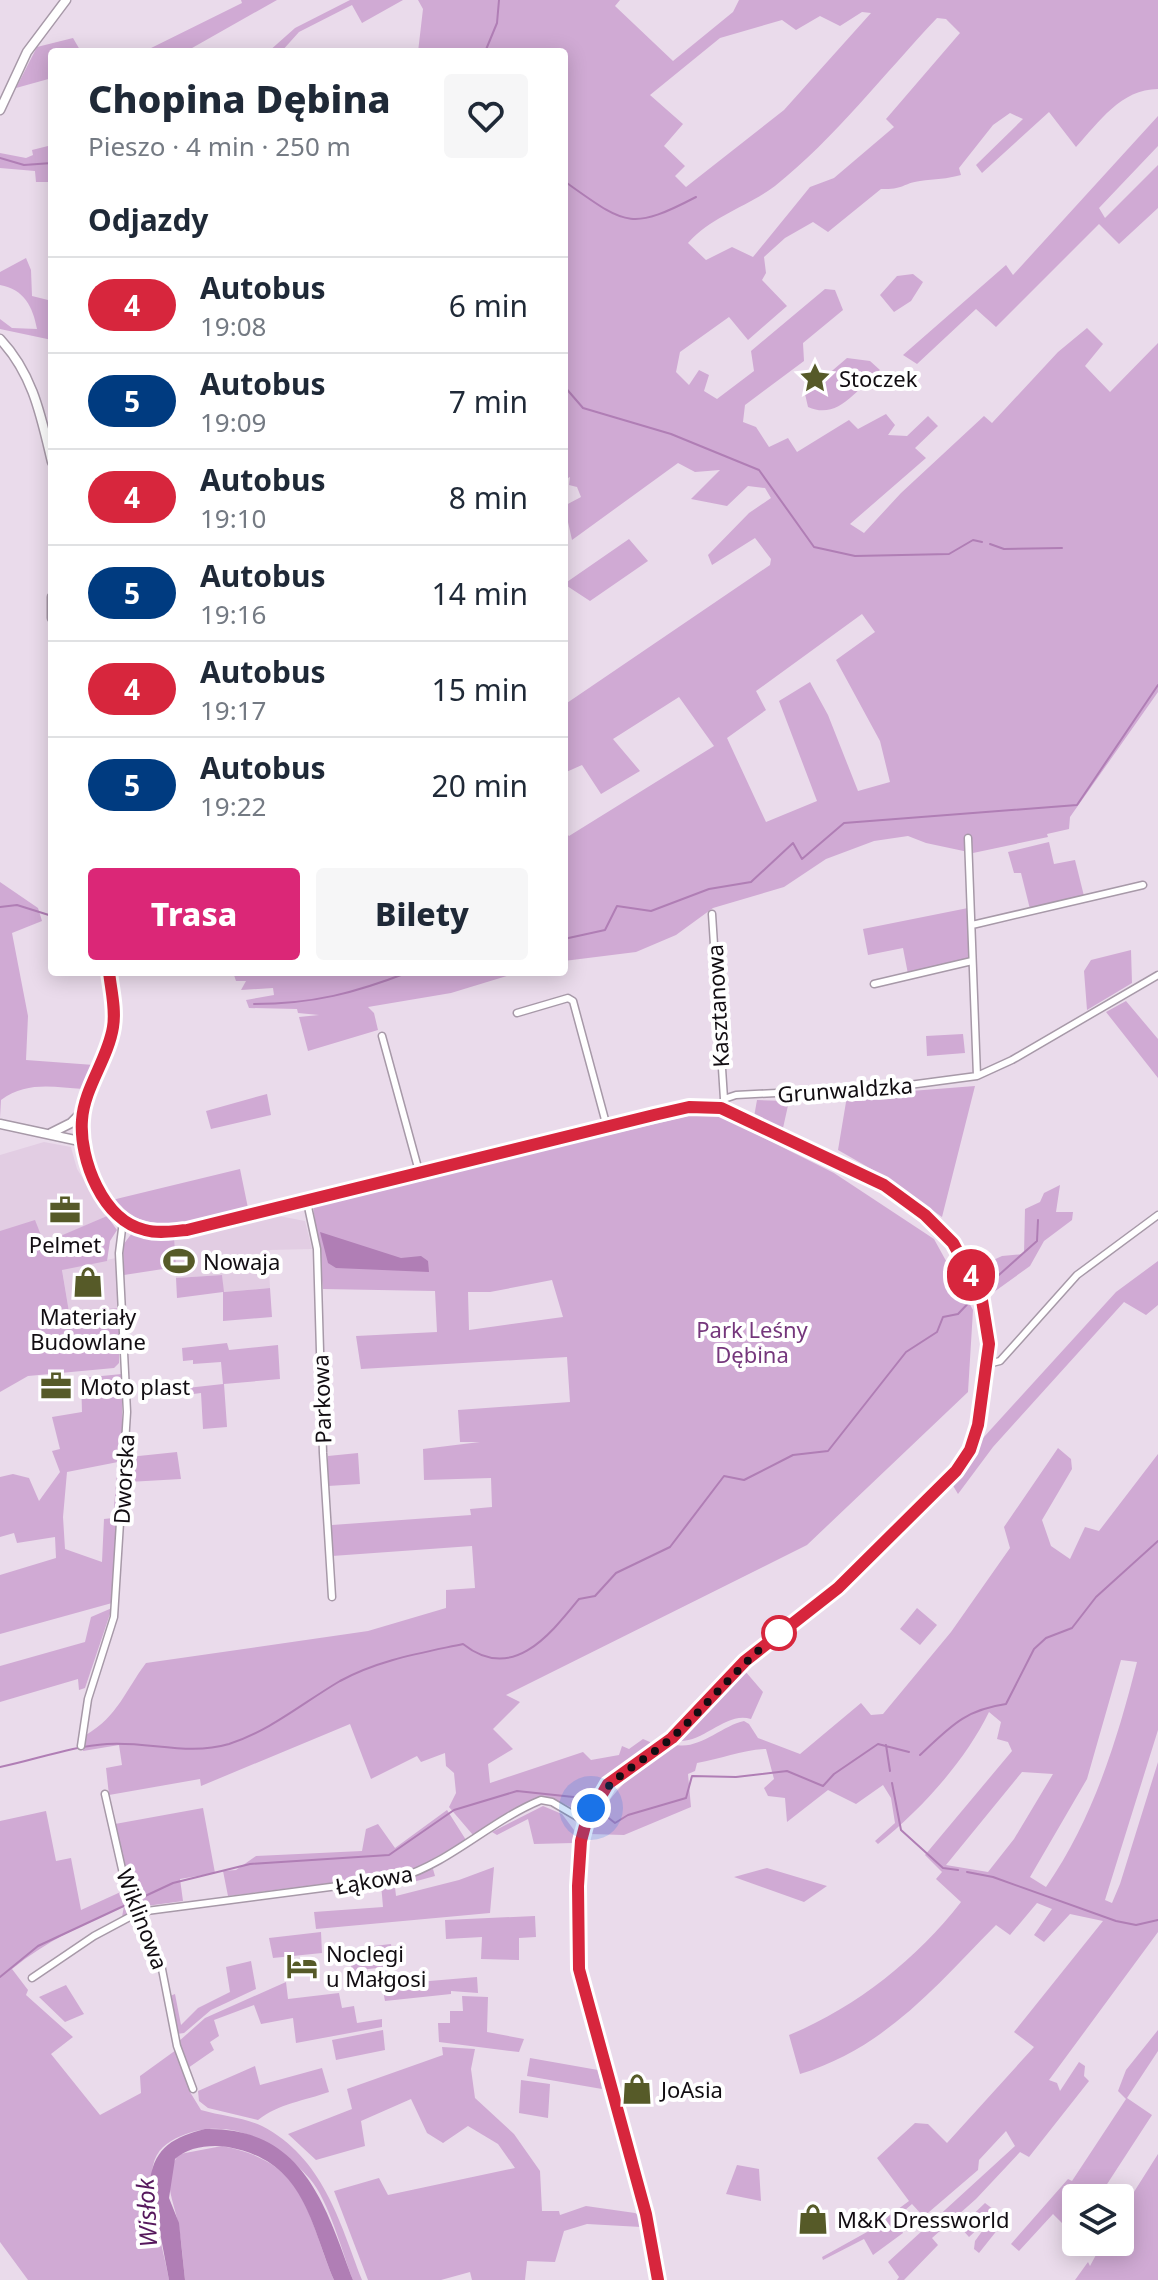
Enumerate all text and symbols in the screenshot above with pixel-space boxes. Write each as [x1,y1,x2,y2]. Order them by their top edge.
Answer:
text: Chopina Dębina [88,72,391,124]
button: heart [444,74,528,158]
text: Pieszo · 4 min · 250 m [88,128,351,164]
text: Odjazdy [88,199,208,240]
text: Autobus [200,267,326,308]
text: 6 min [449,285,528,326]
text: 4 [124,286,140,324]
text: 19:08 [200,308,266,344]
place icon: Stoczek [798,361,832,395]
text: Autobus [200,363,326,404]
place label: Stoczek [839,363,918,393]
text: 7 min [449,381,528,422]
text: 5 [124,382,140,420]
text: 19:09 [200,404,266,440]
text: Autobus [200,459,326,500]
text: 8 min [449,477,528,518]
text: 4 [124,478,140,516]
text: 19:10 [200,500,266,536]
text: Autobus [200,555,326,596]
text: 14 min [432,573,528,614]
text: 5 [124,574,140,612]
text: 19:16 [200,596,266,632]
text: Autobus [200,651,326,692]
text: 15 min [432,669,528,710]
text: 4 [124,670,140,708]
text: 19:17 [200,692,266,728]
text: Autobus [200,747,326,788]
text: 20 min [432,765,528,806]
text: 5 [124,766,140,804]
text: 19:22 [200,788,266,824]
button: Trasa [88,868,300,960]
button: Bilety [316,868,528,960]
street label: Kasztanowa [699,944,735,1068]
street label: Grunwaldzka [776,1069,914,1109]
office icon: Pelmet [48,1193,82,1227]
place label: Pelmet [29,1229,101,1259]
sports icon: Nowaja [162,1244,196,1278]
place label: Nowaja [203,1246,280,1276]
line badge: 4 [945,1249,997,1301]
text: 4 [963,1256,979,1294]
shop icon: Materiały Budowlane [71,1265,105,1299]
place label: Materiały Budowlane [30,1301,146,1356]
park label: Park Leśny Dębina [696,1314,809,1369]
street label: Parkowa [304,1354,338,1444]
office icon: Moto plast [39,1369,73,1403]
place label: Moto plast [80,1371,190,1401]
street label: Dworska [106,1433,140,1525]
unlabelled marker [762,1616,796,1650]
your location [571,1788,611,1828]
street label: Łąkowa [333,1857,415,1901]
street label: Wiklinowa [110,1864,176,1974]
place label: Noclegi u Małgosi [326,1938,426,1993]
hotel icon: Noclegi u Małgosi [285,1949,319,1983]
shop icon: JoAsia [620,2072,654,2106]
place label: JoAsia [659,2074,723,2104]
water label: Wisłok [128,2177,164,2248]
map controls [1062,2184,1134,2256]
button: layers [1062,2184,1134,2256]
shop icon: M&K Dressworld [796,2202,830,2236]
place label: M&K Dressworld [837,2204,1009,2234]

